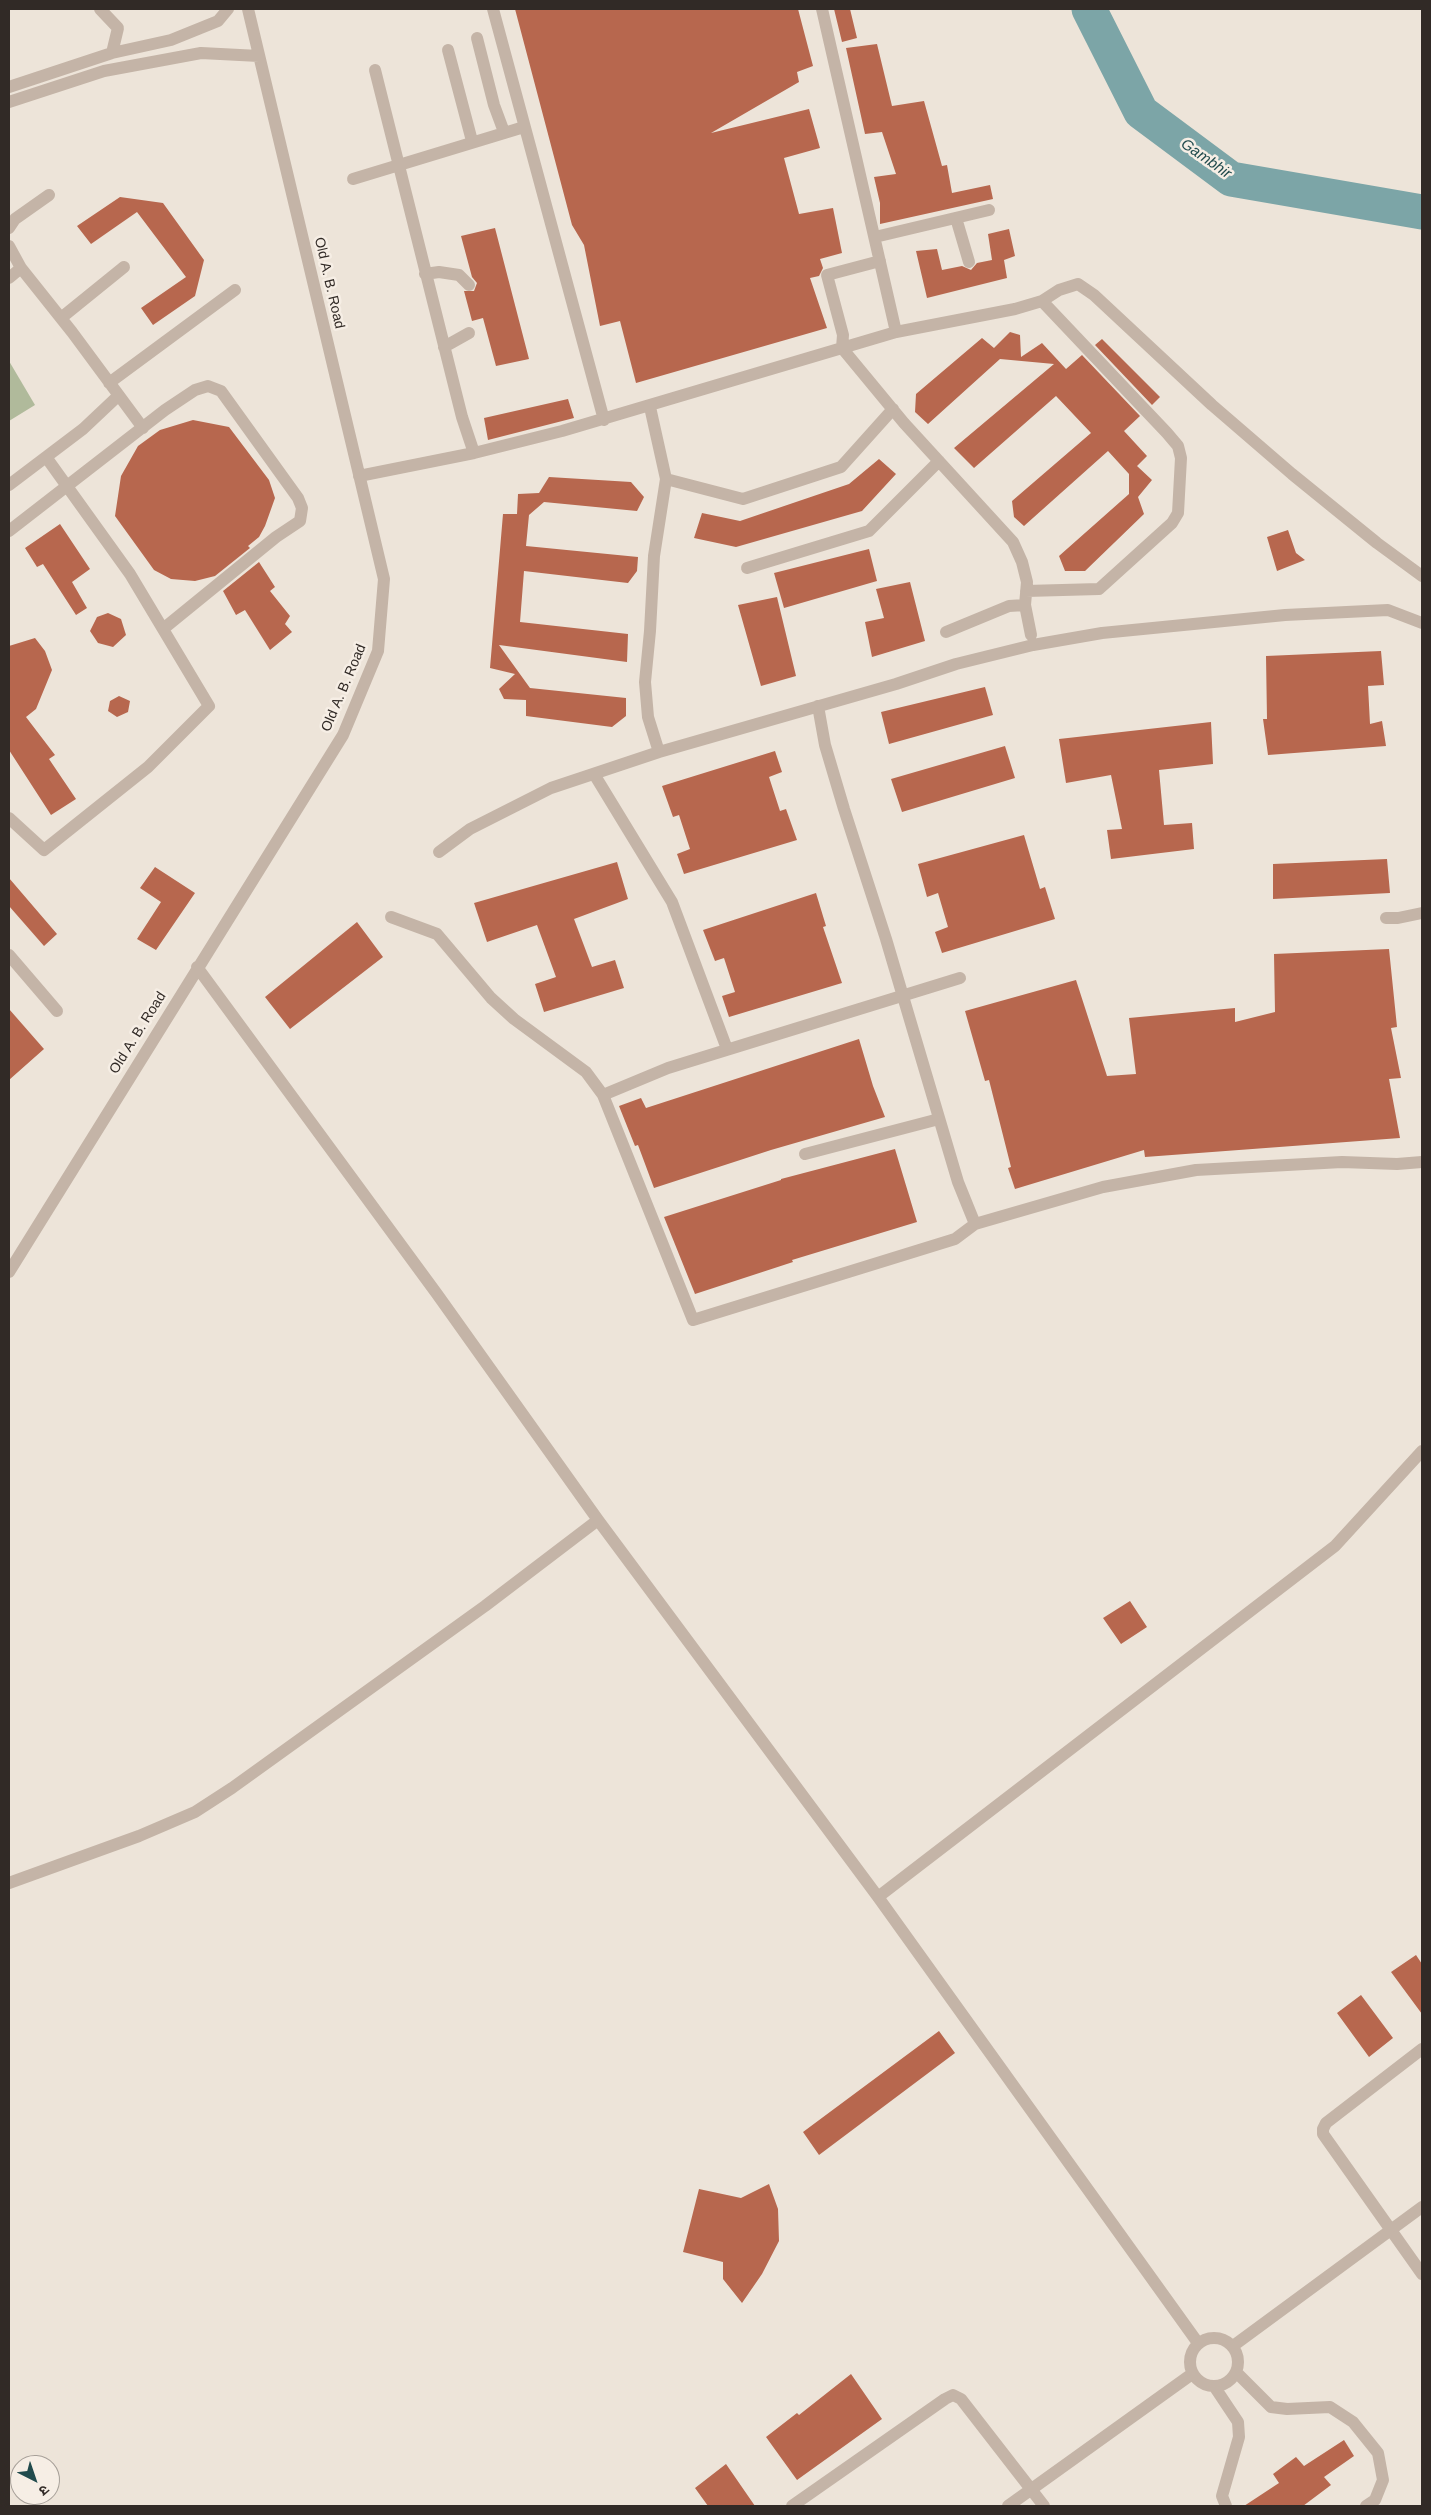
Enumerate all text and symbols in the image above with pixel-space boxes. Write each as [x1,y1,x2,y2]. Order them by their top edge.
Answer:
water label: Gambhir [1177,135,1235,183]
street label: Old A. B. Road [310,236,348,330]
street label: Old A. B. Road [318,642,370,734]
street label: Old A. B. Road [106,989,170,1077]
north arrow [10,2455,60,2505]
text: उ [36,2482,53,2499]

